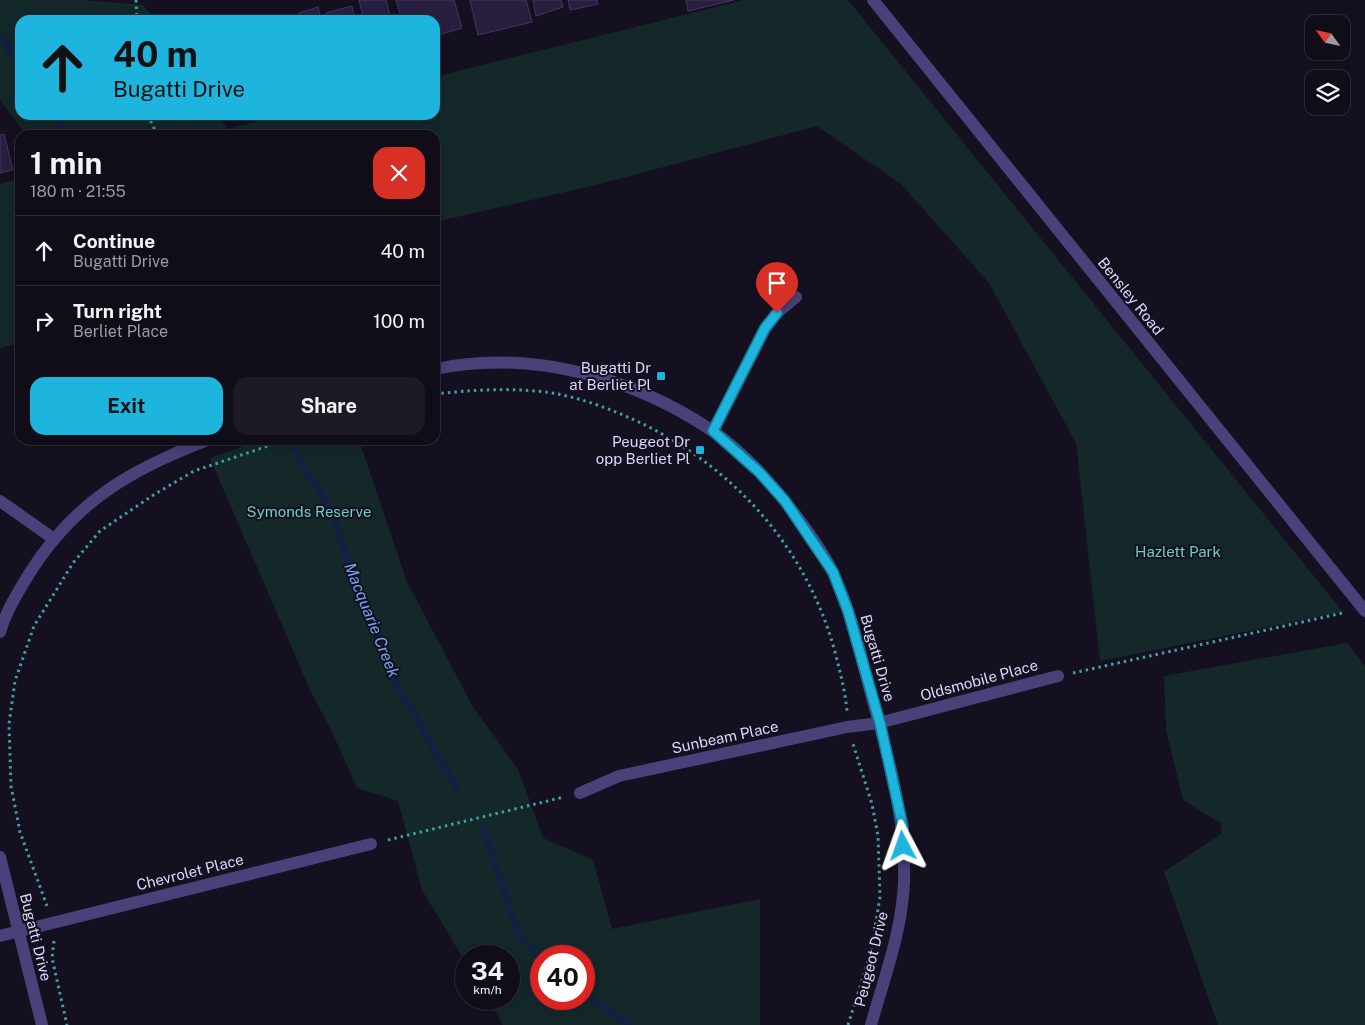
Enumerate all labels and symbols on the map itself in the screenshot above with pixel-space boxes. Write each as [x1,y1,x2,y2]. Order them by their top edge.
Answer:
north arrow [1305,15,1350,60]
street label: Bensley Road [1095,254,1167,338]
pin [756,262,798,313]
place label: Bugatti Dr at Berliet Pl [569,359,651,393]
marker: Bugatti Dr at Berliet Pl [655,370,667,382]
place label: Peugeot Dr opp Berliet Pl [596,433,690,467]
marker: Peugeot Dr opp Berliet Pl [694,444,706,456]
park label: Symonds Reserve [247,503,371,520]
park label: Hazlett Park [1135,543,1221,560]
water label: Macquarie Creek [340,560,404,681]
street label: Bugatti Drive [857,612,899,704]
street label: Oldsmobile Place [918,656,1040,704]
street label: Sunbeam Place [670,717,780,757]
position arrow [876,819,928,871]
street label: Chevrolet Place [135,850,245,894]
street label: Bugatti Drive [17,891,55,983]
street label: Peugeot Drive [851,910,891,1008]
speed limit sign: 40 [530,945,595,1010]

